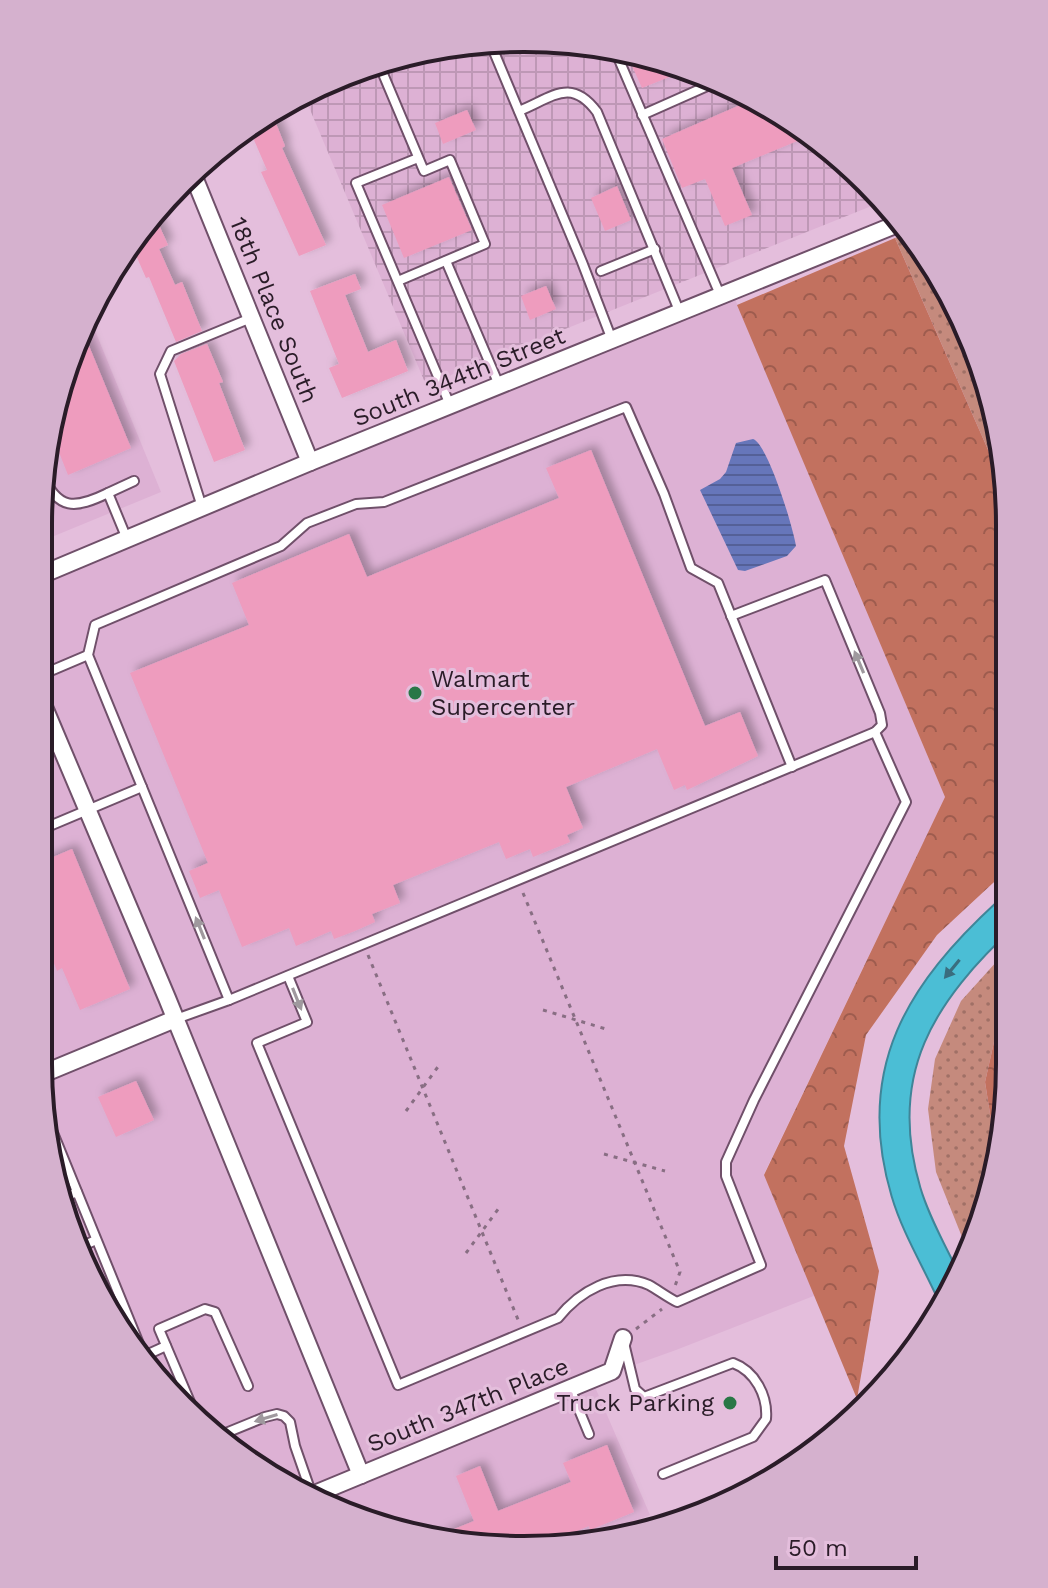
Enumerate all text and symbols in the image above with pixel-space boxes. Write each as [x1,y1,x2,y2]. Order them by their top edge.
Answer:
street label: 18th Place South [224,213,324,407]
street label: South 344th Street [349,322,569,432]
one-way arrow [852,650,865,674]
place label: Walmart Supercenter [431,665,575,721]
marker: Walmart Supercenter [406,684,424,702]
one-way arrow [193,916,206,940]
one-way arrow [944,958,961,978]
one-way arrow [291,987,304,1011]
street label: South 347th Place [363,1352,573,1458]
place label: Truck Parking [556,1389,714,1417]
marker: Truck Parking [721,1394,739,1412]
one-way arrow [253,1412,277,1425]
scale bar [776,1520,916,1570]
text: 50 m [788,1534,848,1562]

